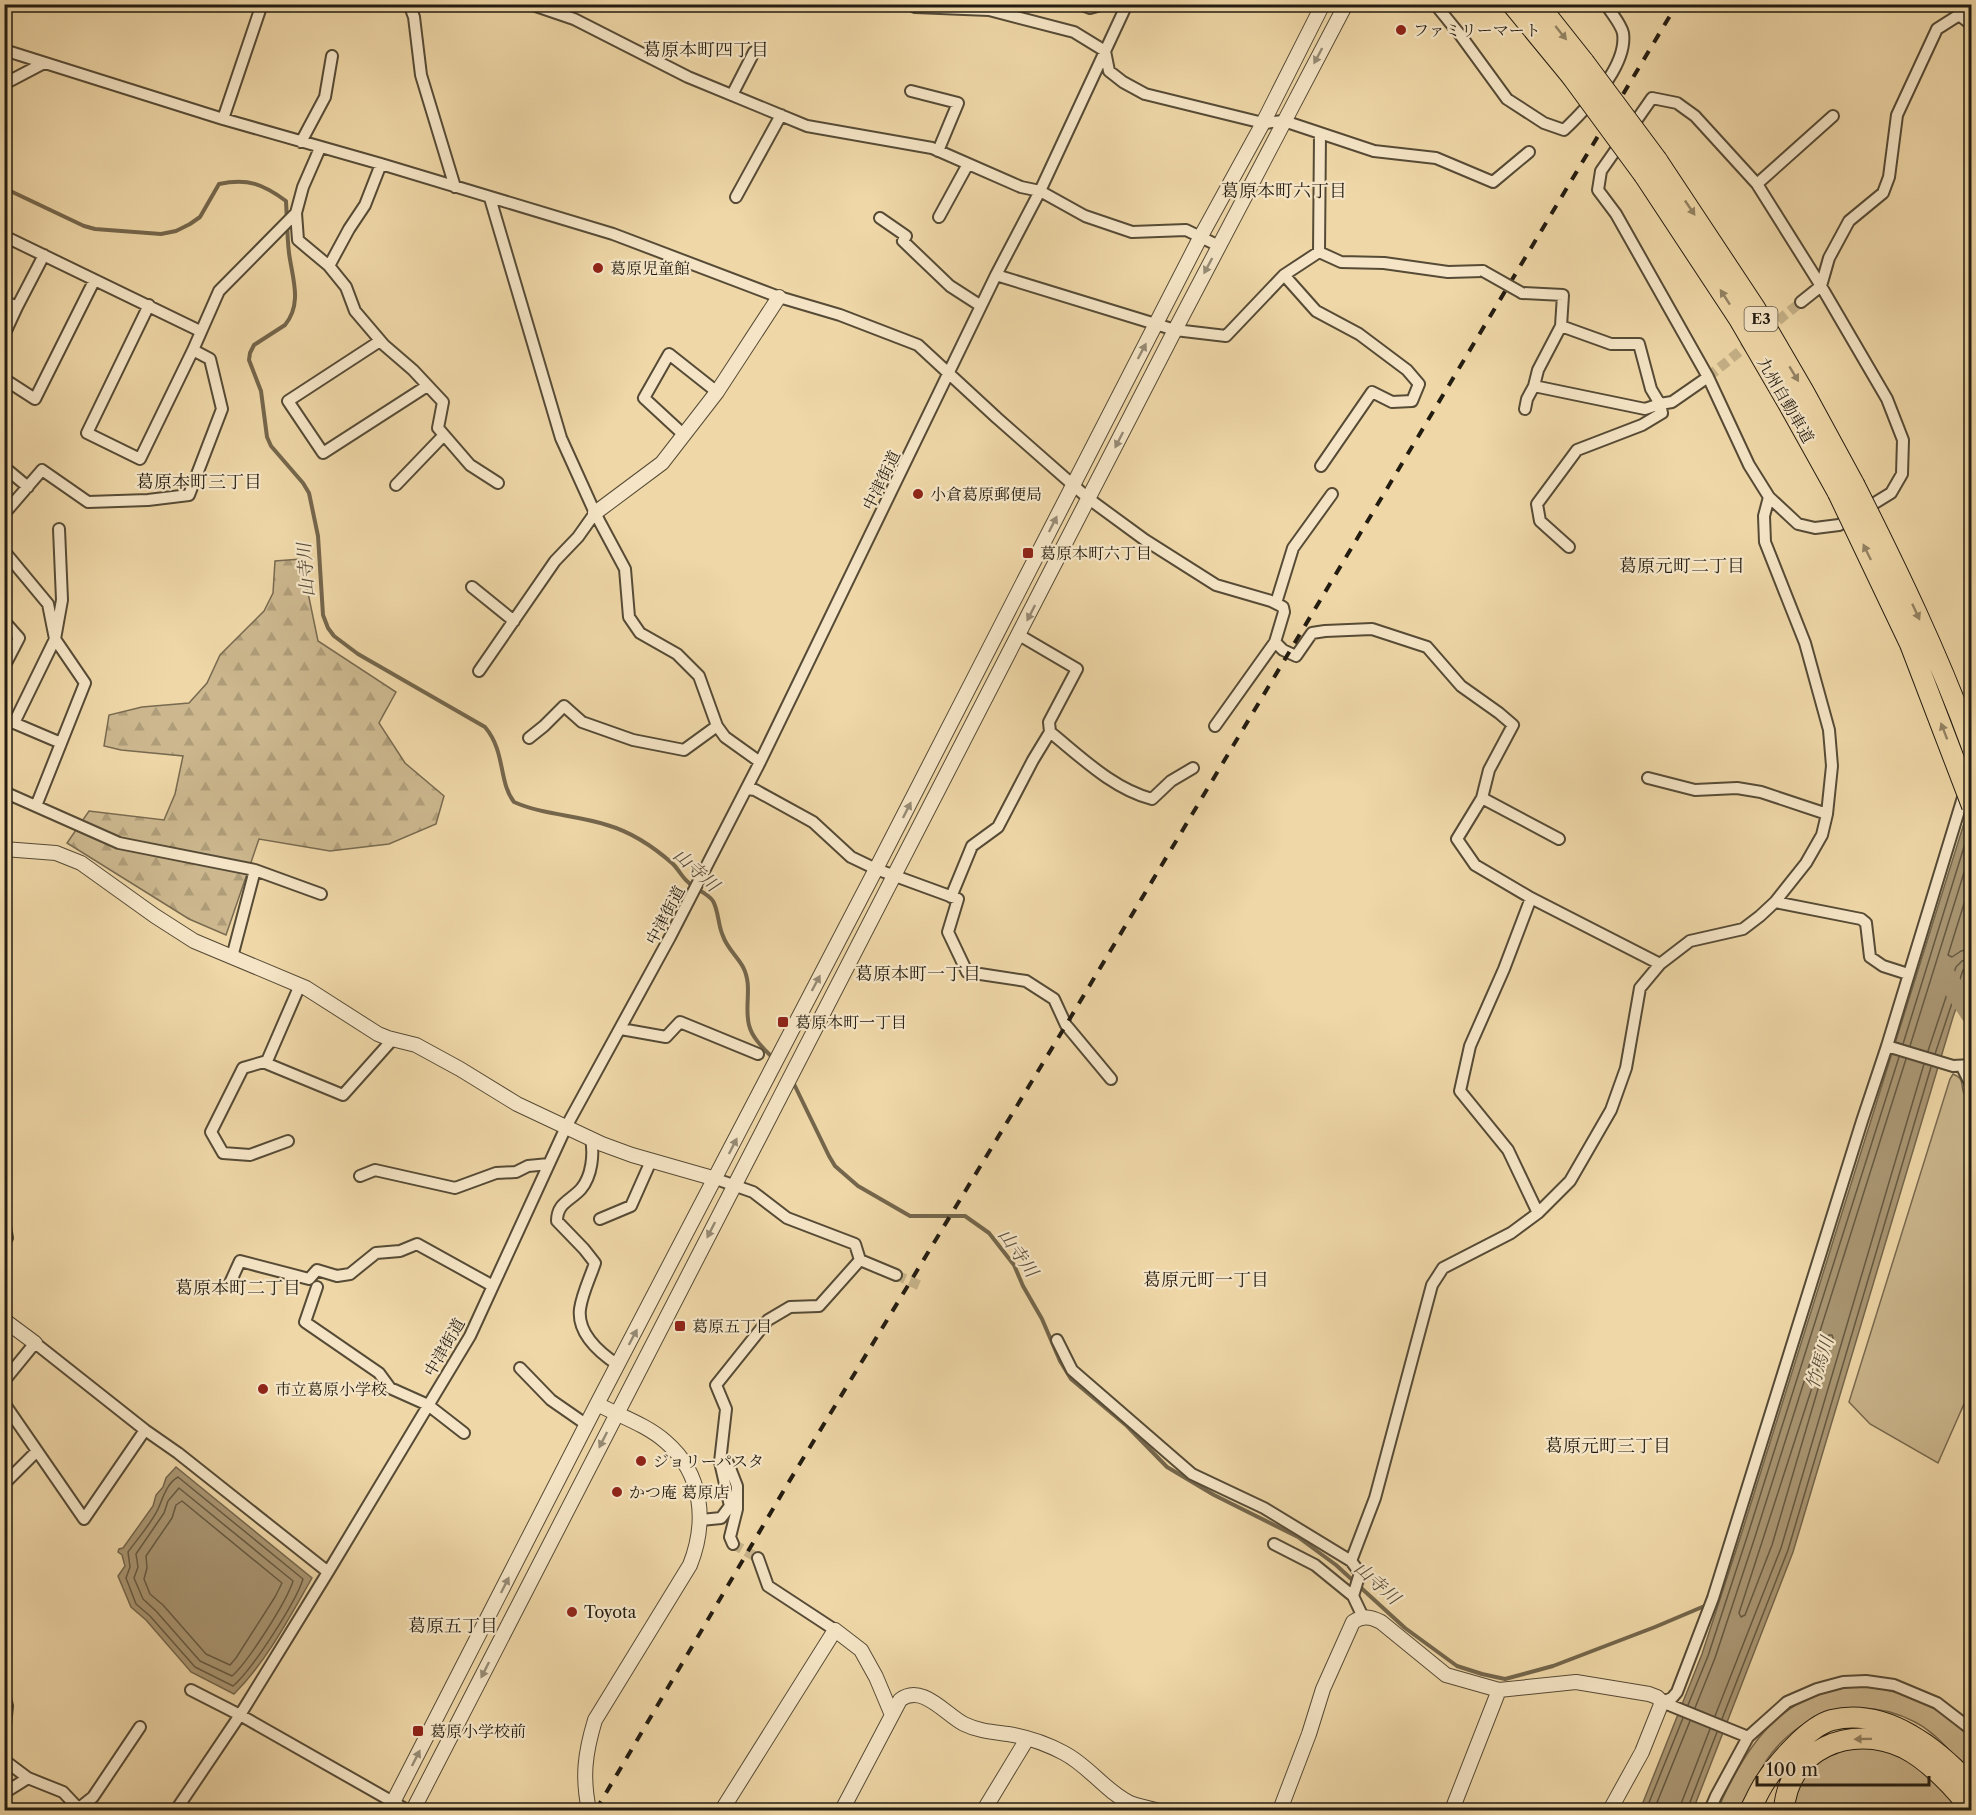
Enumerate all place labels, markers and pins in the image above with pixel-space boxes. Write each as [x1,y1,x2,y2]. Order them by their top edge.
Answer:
place label: ファミリーマート [1413,20,1541,40]
marker: ファミリーマート [1394,23,1408,37]
place label: 葛原児童館 [610,258,690,278]
marker: 葛原児童館 [591,261,605,275]
place label: 小倉葛原郵便局 [930,484,1042,504]
marker: 小倉葛原郵便局 [911,487,925,501]
place label: 葛原本町六丁目 [1040,543,1152,563]
marker: 葛原本町六丁目 [1021,546,1035,560]
place label: 葛原本町一丁目 [795,1012,907,1032]
marker: 葛原本町一丁目 [776,1015,790,1029]
place label: 葛原五丁目 [692,1316,772,1336]
marker: 葛原五丁目 [673,1319,687,1333]
place label: 市立葛原小学校 [275,1379,387,1399]
marker: 市立葛原小学校 [256,1382,270,1396]
place label: ジョリーパスタ [653,1451,764,1471]
marker: ジョリーパスタ [634,1454,648,1468]
place label: かつ庵 葛原店 [629,1482,729,1502]
marker: かつ庵 葛原店 [610,1485,624,1499]
place label: Toyota [584,1602,637,1622]
marker: Toyota [565,1605,579,1619]
place label: 葛原小学校前 [430,1721,526,1741]
marker: 葛原小学校前 [411,1724,425,1738]

